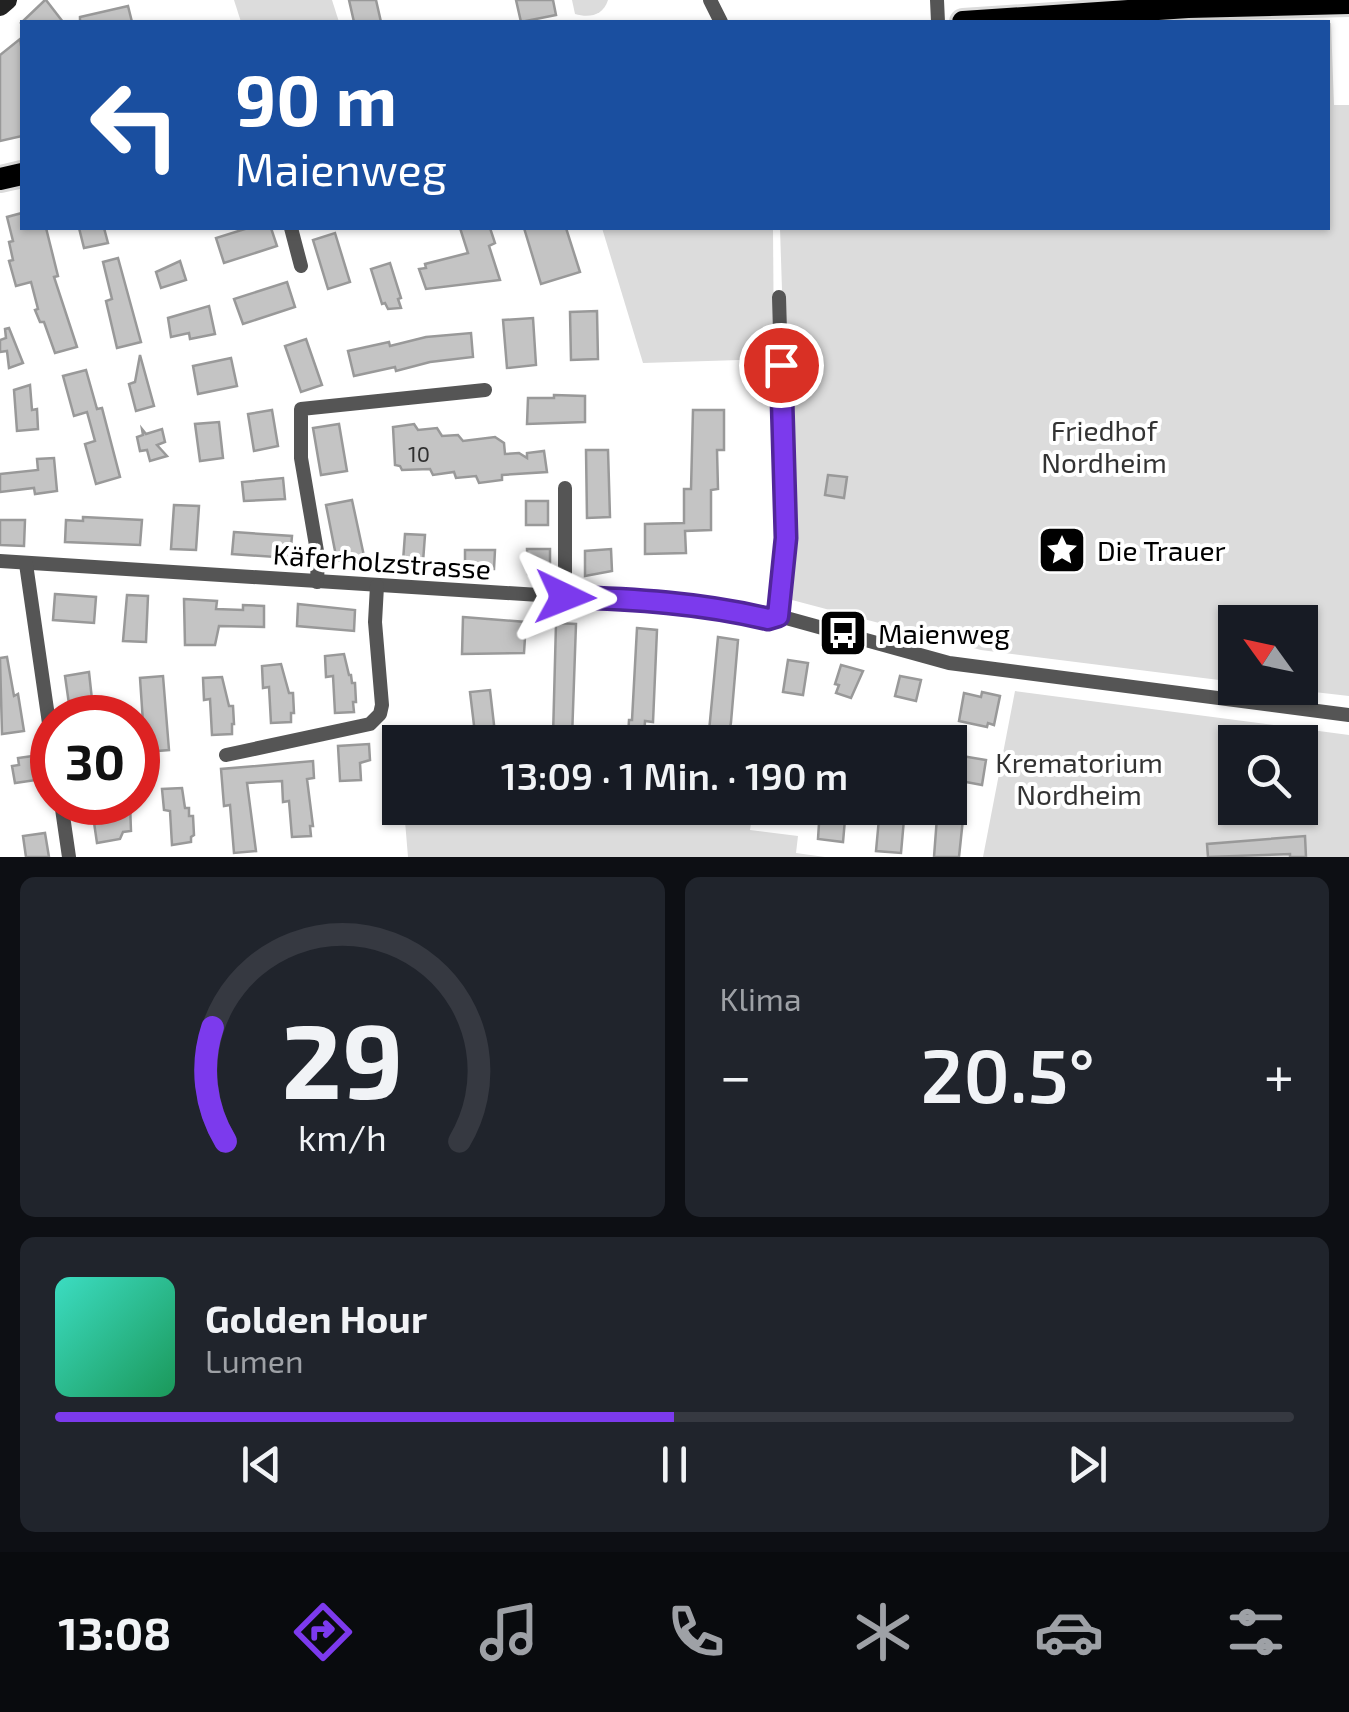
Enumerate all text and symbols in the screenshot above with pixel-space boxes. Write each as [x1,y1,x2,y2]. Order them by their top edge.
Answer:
text: 90 m [235,56,397,140]
icon: left [70,60,200,190]
text: Maienweg [235,141,447,195]
pin [739,323,824,408]
icon: arrive [754,338,809,393]
park label: Friedhof Nordheim [1041,413,1167,479]
house number: 10 [408,440,430,466]
place icon: Die Trauer [1036,524,1088,576]
place label: Die Trauer [1097,533,1226,567]
street label: Käferholzstrasse [272,536,492,586]
position arrow [513,545,617,649]
north arrow [1218,605,1318,705]
map controls [1218,605,1318,825]
bus stop icon: Maienweg [817,607,869,659]
place label: Maienweg [878,616,1010,650]
speed limit sign: 30 [30,695,160,825]
button: search [1218,725,1318,825]
park label: Krematorium Nordheim [995,745,1163,811]
text: 13:09 · 1 Min. · 190 m [501,752,848,798]
text: Klima [720,979,801,1017]
text: 29 [281,995,403,1120]
text: 20.5° [920,1028,1095,1118]
text: − [720,1041,752,1107]
text: + [1264,1041,1294,1107]
text: km/h [298,1115,387,1158]
text: Golden Hour [205,1295,427,1341]
text: Lumen [205,1341,304,1379]
icon: previous [234,1437,289,1492]
icon: pause [647,1437,702,1492]
icon: next [1060,1437,1115,1492]
icon: directions [288,1597,358,1667]
icon: music [474,1597,544,1667]
icon: phone [661,1597,731,1667]
icon: climate [848,1597,918,1667]
icon: car [1034,1597,1104,1667]
icon: filters [1221,1597,1291,1667]
text: 13:08 [58,1605,171,1659]

